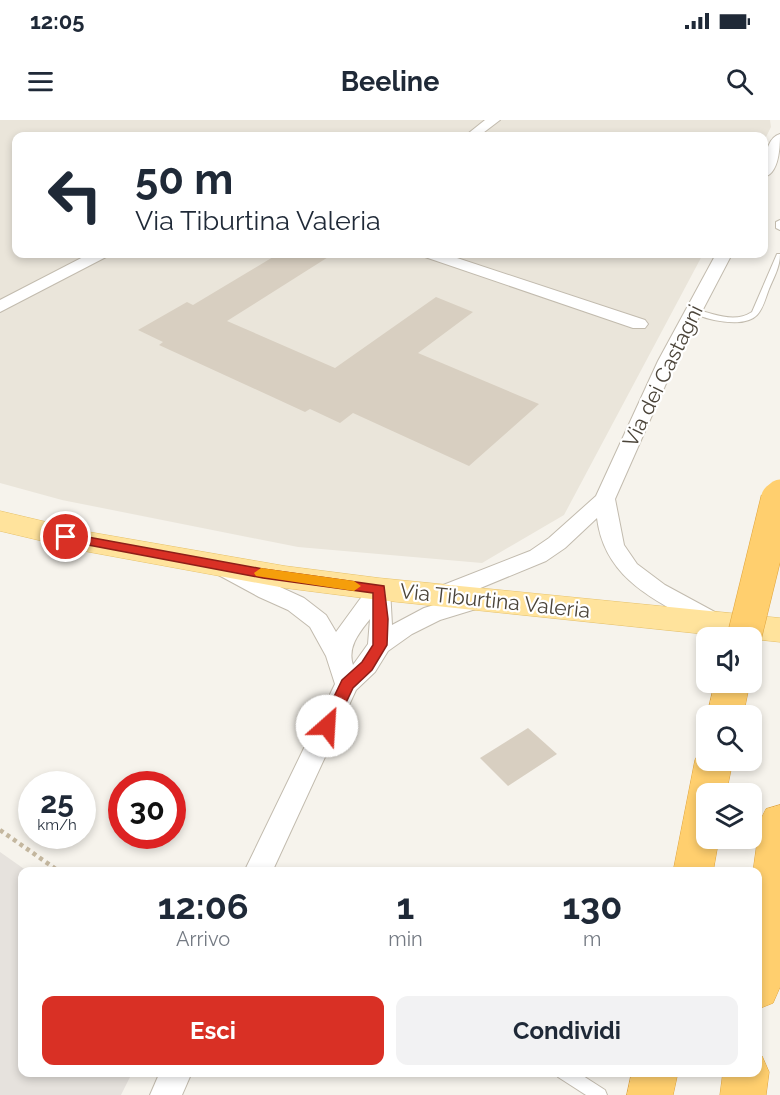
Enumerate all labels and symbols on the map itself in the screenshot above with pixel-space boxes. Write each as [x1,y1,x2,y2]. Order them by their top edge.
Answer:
street label: Via dei Castagni [617,301,708,451]
pin [40,511,91,562]
street label: Via Tiburtina Valeria [399,578,591,623]
position arrow [295,694,359,758]
speed limit sign: 30 [108,771,186,849]

